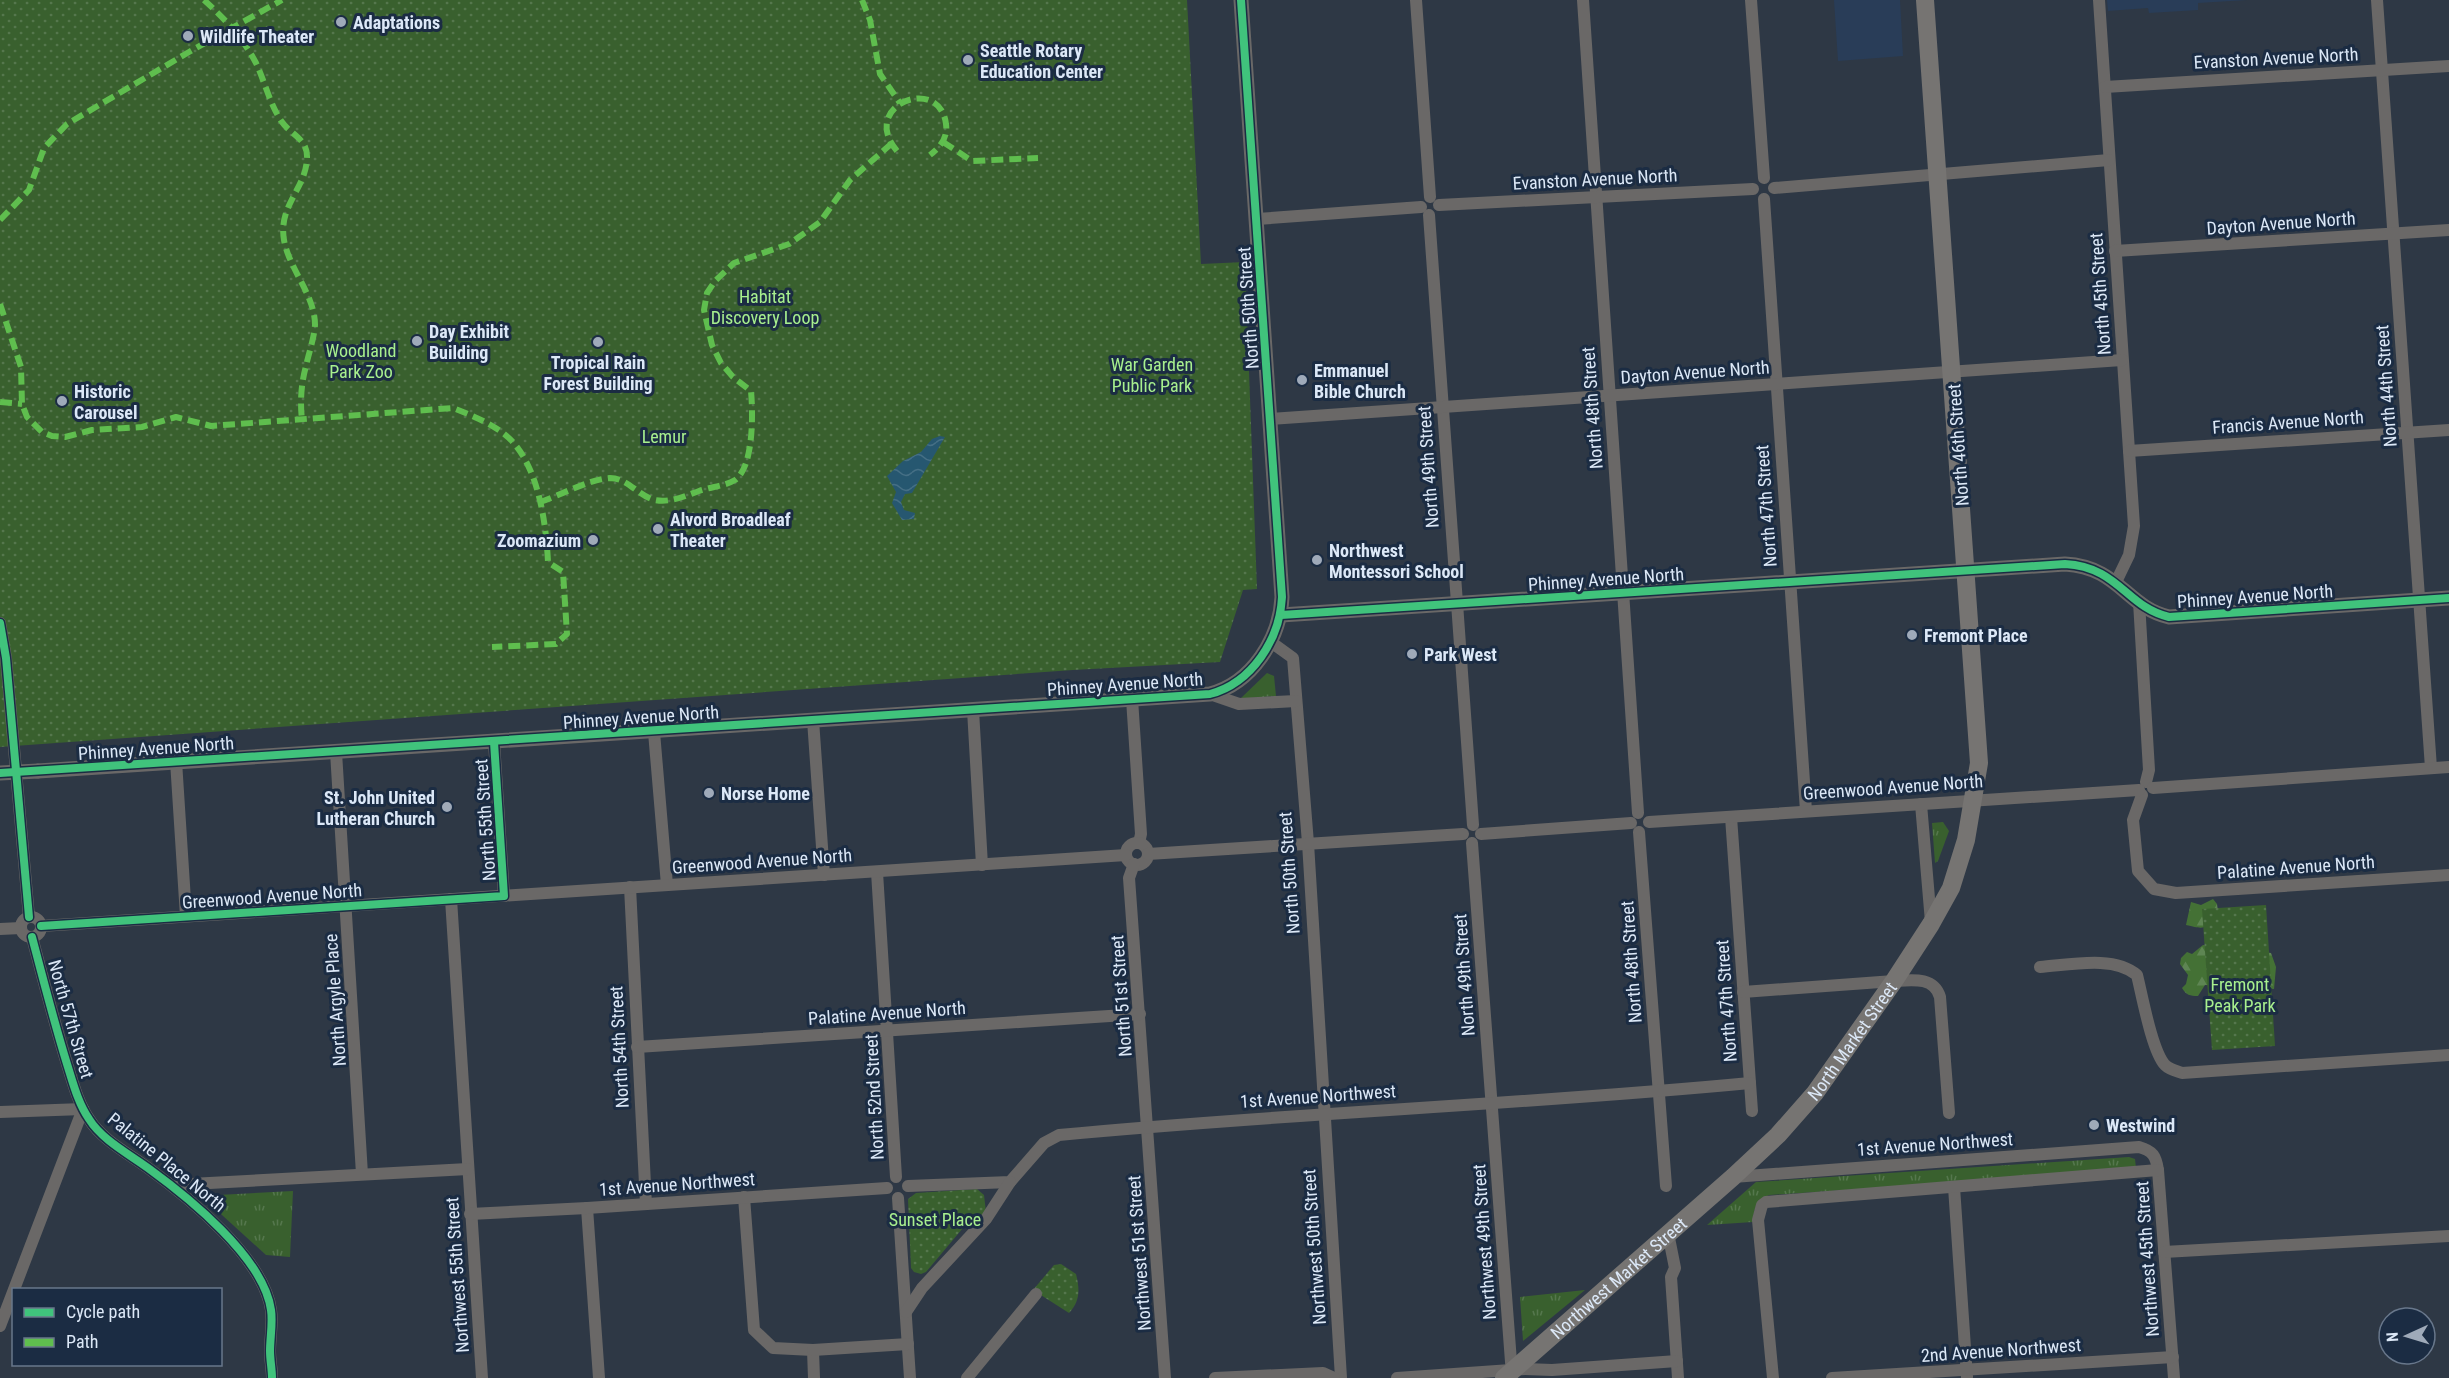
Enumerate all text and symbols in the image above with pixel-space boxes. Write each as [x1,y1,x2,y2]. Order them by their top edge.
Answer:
place label: Adaptations [353,12,440,33]
marker: Adaptations [334,15,348,29]
place label: Wildlife Theater [200,26,314,47]
marker: Wildlife Theater [181,29,195,43]
place label: Seattle Rotary Education Center [980,40,1103,82]
street label: Evanston Avenue North [2193,43,2359,73]
marker: Seattle Rotary Education Center [961,53,975,67]
street label: Evanston Avenue North [1512,164,1678,194]
street label: Dayton Avenue North [2206,207,2356,239]
street label: North 45th Street [2085,232,2115,356]
street label: North 50th Street [1233,246,1263,370]
park label: Habitat Discovery Loop [711,286,819,328]
place label: Day Exhibit Building [429,321,509,363]
street label: North 44th Street [2371,324,2401,448]
marker: Day Exhibit Building [410,334,424,348]
marker: Tropical Rain Forest Building [591,335,605,349]
park label: Woodland Park Zoo [326,340,396,382]
street label: North 48th Street [1577,346,1607,470]
place label: Tropical Rain Forest Building [544,352,652,394]
park label: War Garden Public Park [1111,354,1193,396]
street label: Dayton Avenue North [1620,356,1770,388]
place label: Emmanuel Bible Church [1314,360,1406,402]
marker: Emmanuel Bible Church [1295,373,1309,387]
place label: Historic Carousel [74,381,138,423]
street label: North 46th Street [1943,383,1973,507]
marker: Historic Carousel [55,394,69,408]
street label: North 49th Street [1413,405,1443,529]
street label: Francis Avenue North [2212,406,2364,438]
park label: Lemur [642,426,687,447]
street label: North 47th Street [1751,444,1781,568]
place label: Alvord Broadleaf Theater [670,509,791,551]
marker: Alvord Broadleaf Theater [651,522,665,536]
place label: Zoomazium [497,530,581,551]
marker: Zoomazium [586,533,600,547]
place label: Northwest Montessori School [1329,540,1464,582]
marker: Northwest Montessori School [1310,553,1324,567]
street label: Phinney Avenue North [1527,563,1685,595]
street label: Phinney Avenue North [2176,580,2334,612]
place label: Fremont Place [1924,625,2028,646]
marker: Fremont Place [1905,628,1919,642]
place label: Park West [1424,644,1497,665]
marker: Park West [1405,647,1419,661]
street label: Phinney Avenue North [1046,668,1204,700]
street label: Phinney Avenue North [562,701,720,733]
street label: Phinney Avenue North [77,732,235,764]
street label: North 55th Street [470,758,500,882]
street label: Greenwood Avenue North [1802,770,1984,804]
place label: Norse Home [721,783,810,804]
marker: Norse Home [702,786,716,800]
place label: St. John United Lutheran Church [317,787,435,829]
marker: St. John United Lutheran Church [440,800,454,814]
street label: North 50th Street [1274,811,1304,935]
street label: Greenwood Avenue North [671,844,853,878]
street label: Palatine Avenue North [2216,851,2376,883]
street label: Greenwood Avenue North [181,879,363,913]
street label: North 48th Street [1616,900,1646,1024]
street label: North 49th Street [1449,913,1479,1037]
street label: North Argyle Place [320,933,350,1067]
street label: North 51st Street [1106,934,1136,1058]
street label: North 47th Street [1711,939,1741,1063]
street label: North 57th Street [44,957,98,1081]
park label: Fremont Peak Park [2204,974,2276,1016]
street label: North Market Street [1803,978,1901,1105]
street label: North 54th Street [605,985,633,1109]
street label: Palatine Avenue North [807,997,967,1029]
street label: North 52nd Street [860,1034,888,1160]
street label: 1st Avenue Northwest [1239,1080,1397,1112]
street label: Palatine Place North [104,1108,230,1216]
place label: Westwind [2106,1115,2175,1136]
marker: Westwind [2087,1118,2101,1132]
street label: 1st Avenue Northwest [1856,1128,2014,1160]
street label: Northwest 49th Street [1468,1163,1500,1321]
street label: 1st Avenue Northwest [598,1168,756,1200]
street label: Northwest 50th Street [1298,1168,1330,1326]
street label: Northwest 51st Street [1123,1175,1155,1331]
street label: Northwest 45th Street [2131,1180,2163,1338]
street label: Northwest 55th Street [441,1196,473,1354]
park label: Sunset Place [889,1209,981,1230]
street label: Northwest Market Street [1546,1213,1690,1343]
legend [12,1288,222,1366]
text: Cycle path [66,1301,140,1322]
north arrow [2377,1306,2437,1366]
text: Path [66,1331,99,1352]
text: N [2383,1331,2402,1343]
street label: 2nd Avenue Northwest [1920,1334,2082,1366]

